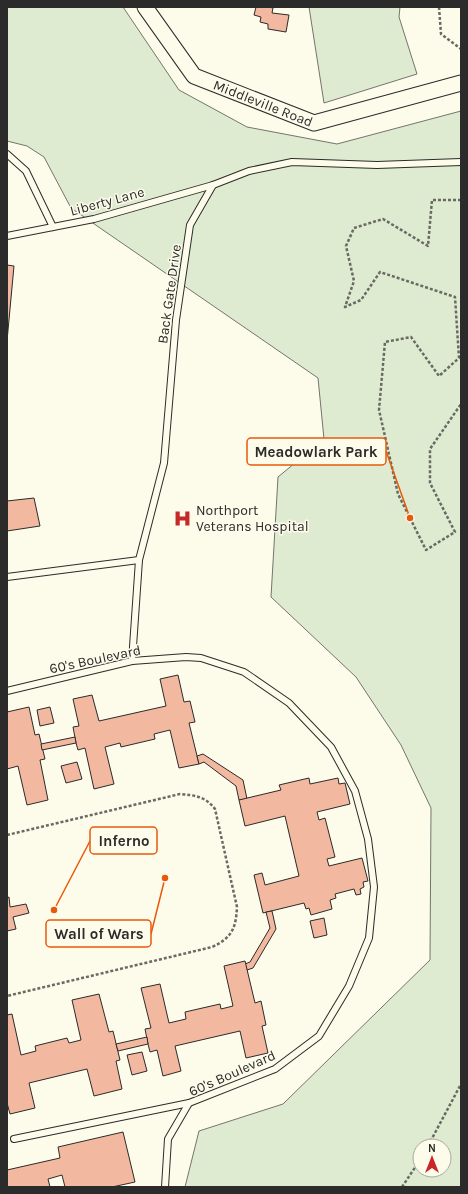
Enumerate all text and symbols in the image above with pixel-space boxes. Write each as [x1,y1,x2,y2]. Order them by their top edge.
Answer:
street label: Middleville Road [211,76,315,131]
street label: Liberty Lane [68,183,146,220]
street label: Back Gate Drive [154,243,185,345]
callout: Meadowlark Park [247,438,386,465]
text: Meadowlark Park [254,443,378,461]
place label: Northport Veterans Hospital [196,502,309,535]
hospital icon: Northport Veterans Hospital [173,508,193,528]
street label: 60's Boulevard [48,642,142,677]
callout: Inferno [90,827,157,854]
text: Inferno [98,832,150,850]
callout: Wall of Wars [46,920,151,947]
text: Wall of Wars [54,925,144,943]
street label: 60's Boulevard [186,1047,278,1100]
north arrow [412,1138,452,1178]
text: N [428,1142,436,1155]

